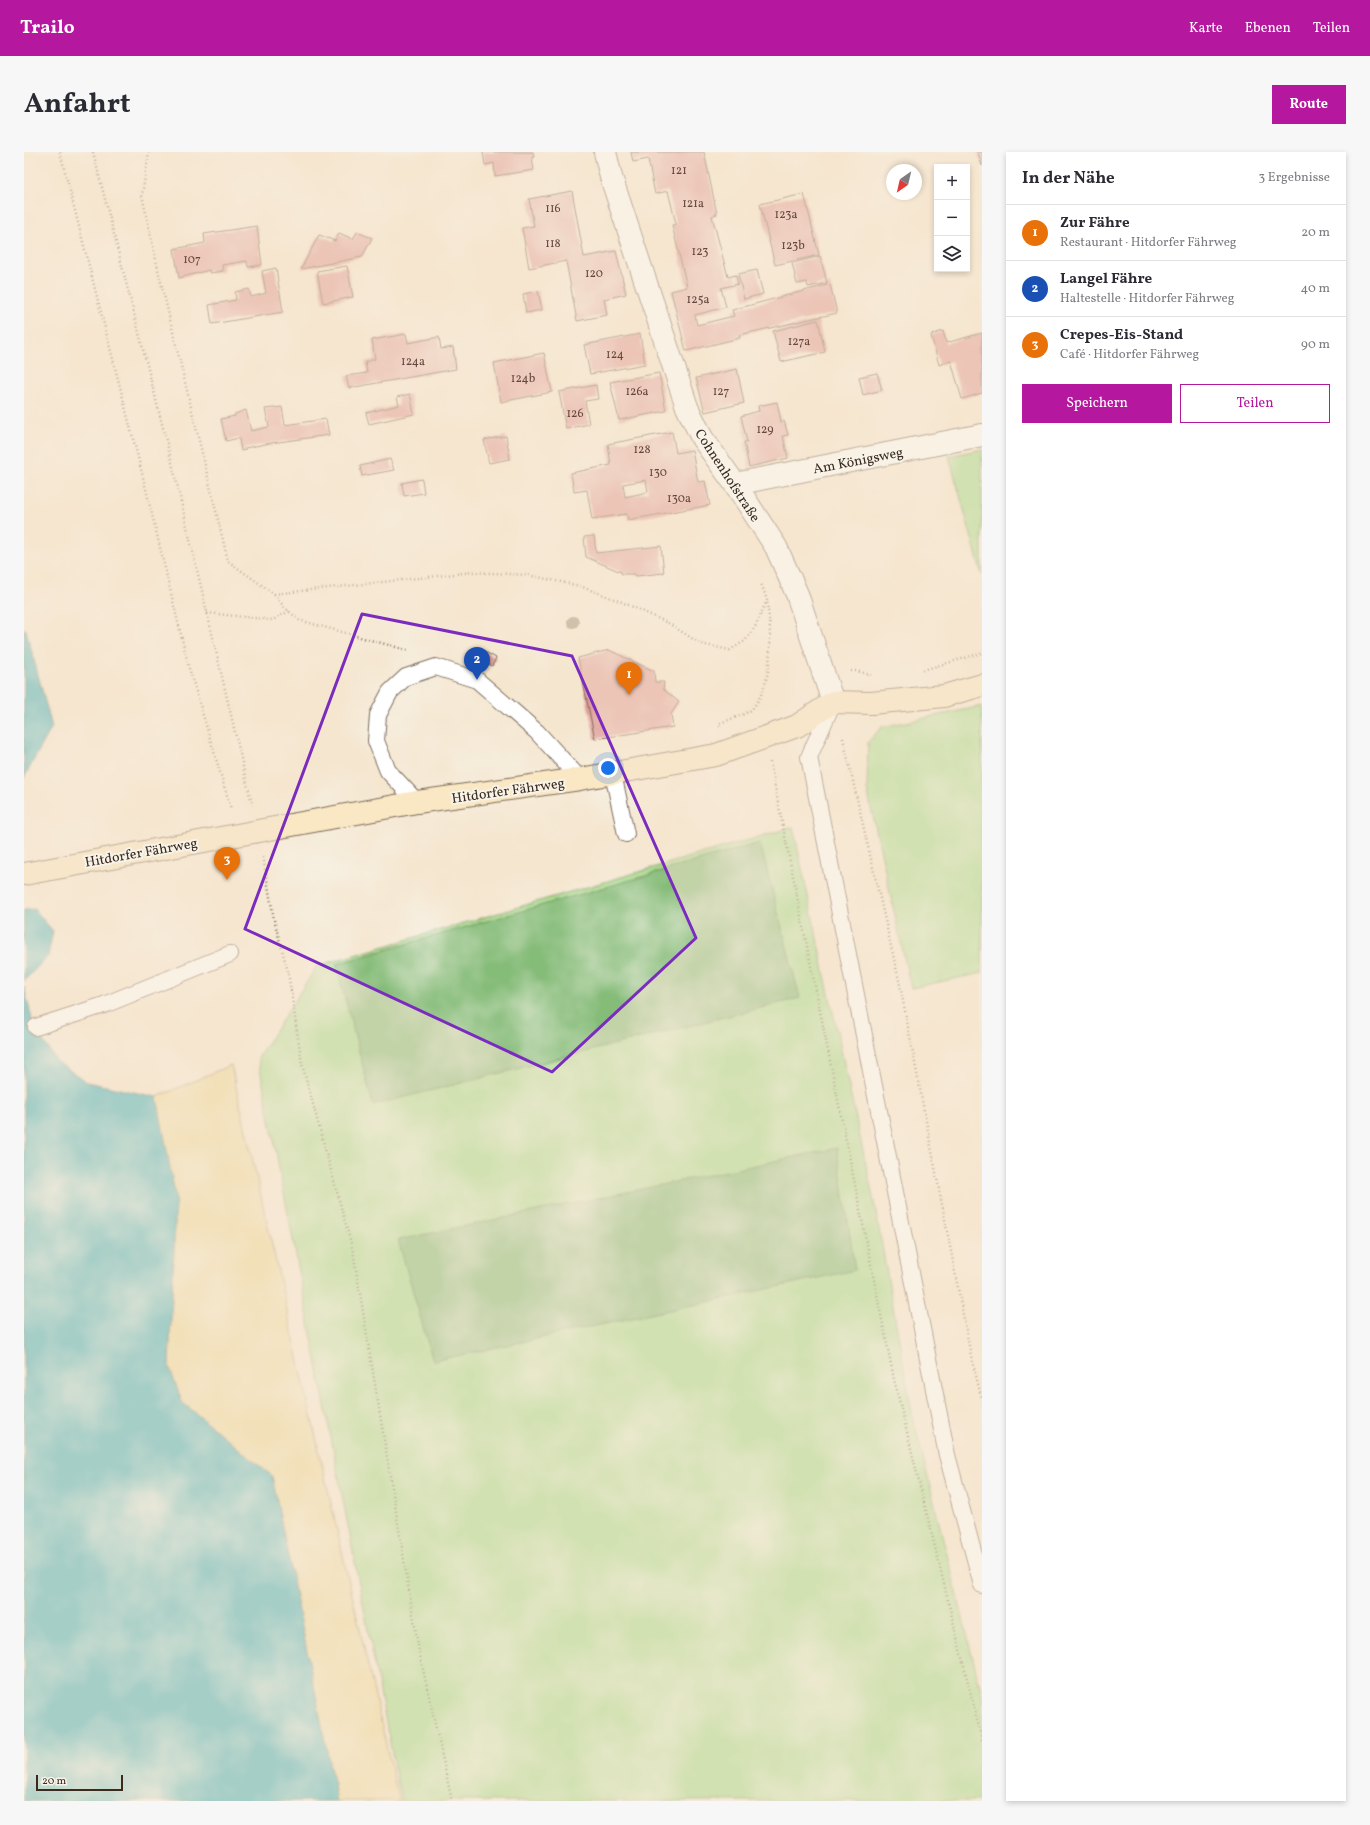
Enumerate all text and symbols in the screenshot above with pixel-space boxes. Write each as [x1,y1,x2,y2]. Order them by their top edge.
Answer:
text: Trailo [20,15,75,41]
text: Karte [1189,19,1223,38]
text: Ebenen [1245,19,1291,38]
text: Teilen [1313,19,1350,38]
text: Anfahrt [24,85,131,124]
button: Route [1272,85,1346,124]
house number: 121 [671,163,687,179]
north arrow [886,164,922,200]
map controls [934,164,970,272]
button: + [934,164,970,200]
text: In der Nähe [1022,167,1115,190]
text: 3 Ergebnisse [1259,169,1330,187]
house number: 121a [682,196,704,212]
button: − [934,200,970,236]
house number: 116 [545,201,561,217]
house number: 123a [775,207,797,223]
text: Zur Fähre [1060,213,1130,234]
text: 1 [1032,224,1038,242]
text: 20 m [1301,224,1330,242]
text: Restaurant · Hitdorfer Fährweg [1060,234,1237,252]
house number: 118 [545,236,561,252]
button: layers [934,236,970,272]
house number: 123b [781,238,805,254]
house number: 123 [692,244,708,260]
house number: 107 [183,252,201,268]
house number: 120 [585,266,603,282]
text: Langel Fähre [1060,269,1152,290]
text: 2 [1032,280,1038,298]
text: 40 m [1301,280,1330,298]
text: Haltestelle · Hitdorfer Fährweg [1060,290,1234,308]
house number: 125a [687,292,709,308]
text: Crepes-Eis-Stand [1060,325,1183,346]
house number: 127a [788,334,810,350]
text: 3 [1032,336,1038,354]
text: 90 m [1301,336,1330,354]
text: Café · Hitdorfer Fährweg [1060,346,1199,364]
house number: 124 [606,347,624,363]
house number: 124a [401,354,425,370]
house number: 124b [511,371,536,387]
house number: 126a [625,384,649,400]
house number: 127 [713,384,729,400]
button: Speichern [1022,384,1172,423]
button: Teilen [1180,384,1330,423]
house number: 126 [566,406,584,422]
house number: 129 [756,422,774,438]
street label: Cohnenhofstraße [690,426,764,526]
house number: 128 [633,442,651,458]
street label: Am Königsweg [812,443,905,480]
house number: 130 [649,465,667,481]
house number: 130a [667,491,691,507]
pin: 2 [464,647,490,680]
pin: 1 [616,662,642,695]
your location [598,758,618,778]
street label: Hitdorfer Fährweg [450,774,566,809]
street label: Hitdorfer Fährweg [84,834,199,873]
pin: 3 [214,847,240,880]
scale bar [36,1773,123,1792]
text: 20 m [42,1774,66,1789]

